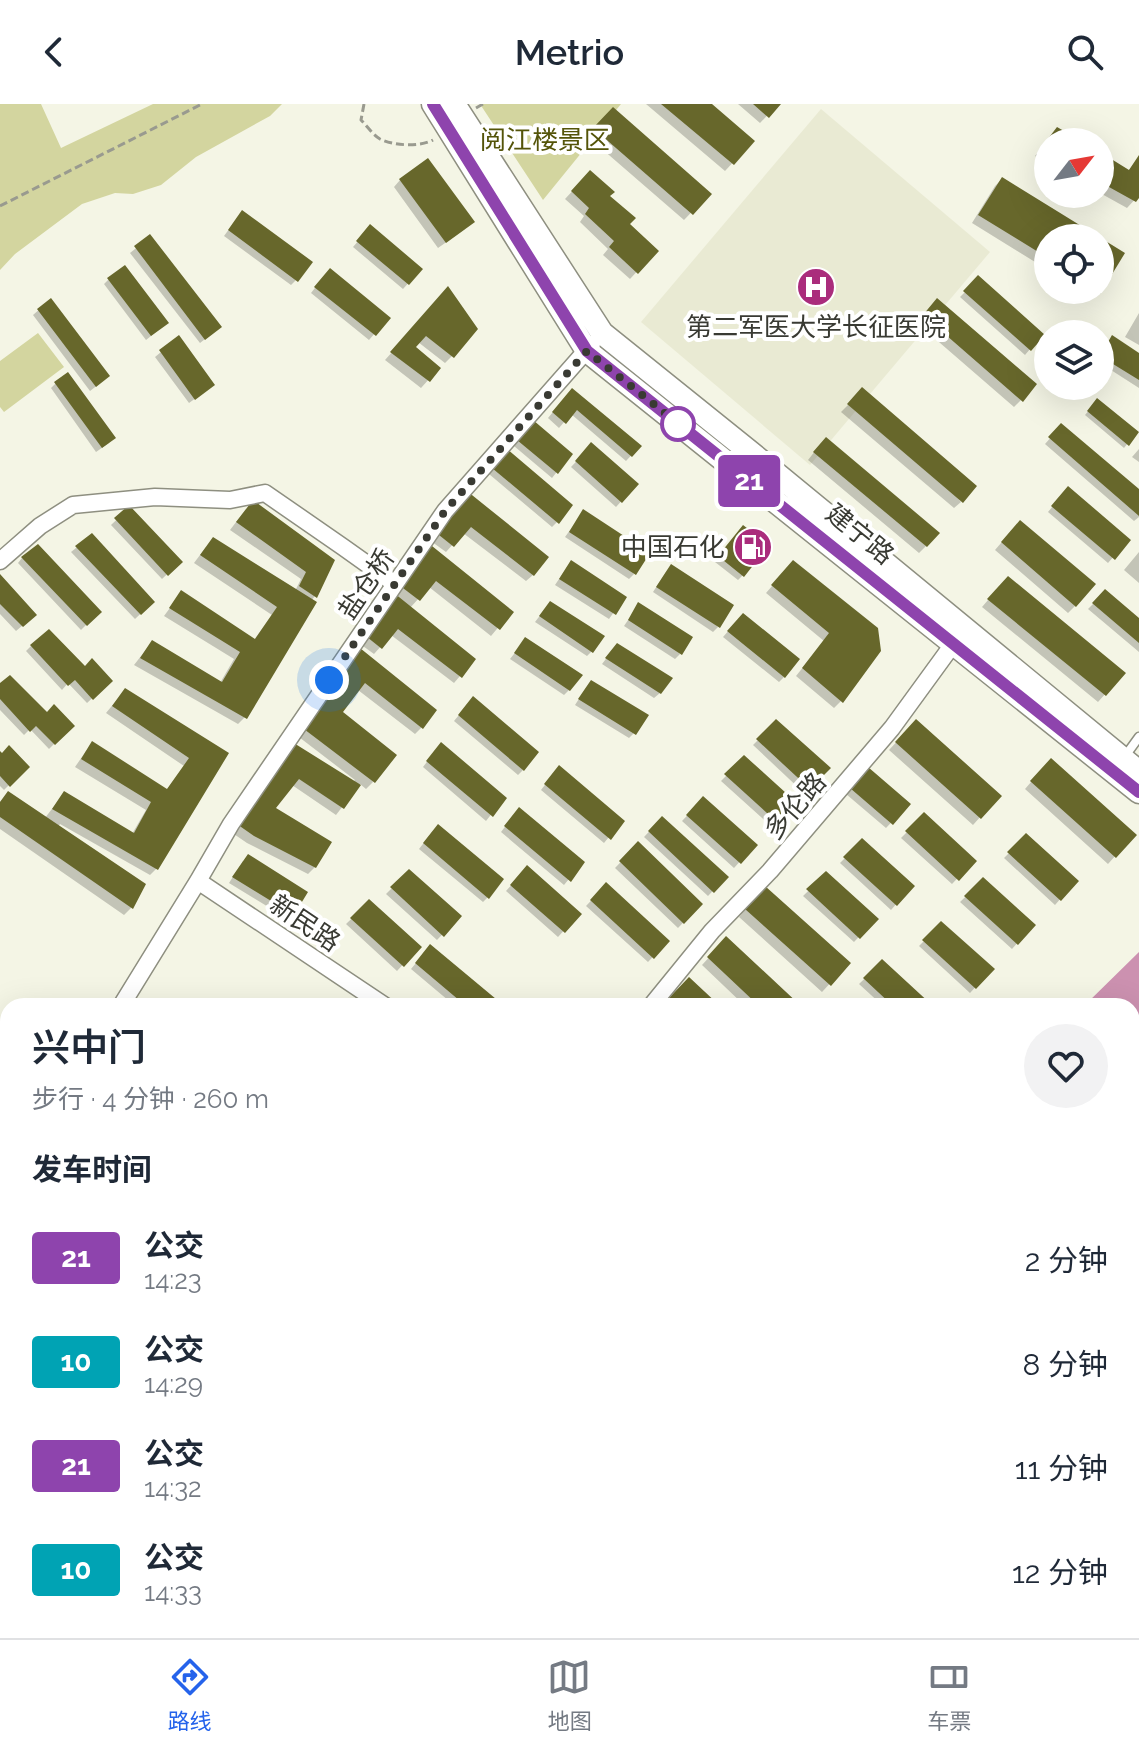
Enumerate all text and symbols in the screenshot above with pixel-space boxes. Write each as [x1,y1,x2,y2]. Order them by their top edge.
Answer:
icon: back [32,30,76,74]
icon: search [1063,30,1107,74]
text: Metrio [515,31,624,73]
park label: 阅江楼景区 [480,125,610,155]
north arrow [1034,128,1114,208]
map controls [1034,128,1114,400]
button: locate [1034,224,1114,304]
hospital icon: 第二军医大学长征医院 [795,266,837,308]
place label: 第二军医大学长征医院 [686,312,946,342]
button: layers [1034,320,1114,400]
unlabelled marker [661,407,695,441]
line badge: 21 [713,455,785,507]
text: 21 [734,464,764,497]
street label: 建宁路 [820,498,900,570]
fuel station icon: 中国石化 [732,526,774,568]
place label: 中国石化 [621,532,725,562]
street label: 盐仓桥 [332,543,400,625]
your location [309,660,349,700]
street label: 多伦路 [758,767,832,845]
street label: 新民路 [264,889,346,957]
button: heart [1024,1024,1108,1108]
text: 兴中门 [32,1025,146,1070]
text: 步行 · 4 分钟 · 260 m [32,1084,269,1114]
text: 发车时间 [32,1152,152,1187]
text: 公交 [144,1228,204,1263]
text: 21 [61,1241,91,1274]
text: 2 分钟 [1025,1243,1108,1278]
text: 14:23 [144,1265,202,1295]
text: 公交 [144,1332,204,1367]
text: 10 [60,1345,92,1378]
text: 8 分钟 [1023,1347,1108,1382]
text: 14:29 [144,1369,203,1399]
text: 公交 [144,1436,204,1471]
text: 21 [61,1449,91,1482]
text: 11 分钟 [1015,1451,1108,1486]
text: 14:32 [144,1473,202,1503]
text: 公交 [144,1540,204,1575]
text: 10 [60,1553,92,1586]
text: 12 分钟 [1012,1555,1108,1590]
text: 14:33 [144,1577,202,1607]
tab: 路线 [168,1655,212,1735]
tab: 地图 [547,1655,591,1735]
tab: 车票 [927,1655,971,1735]

